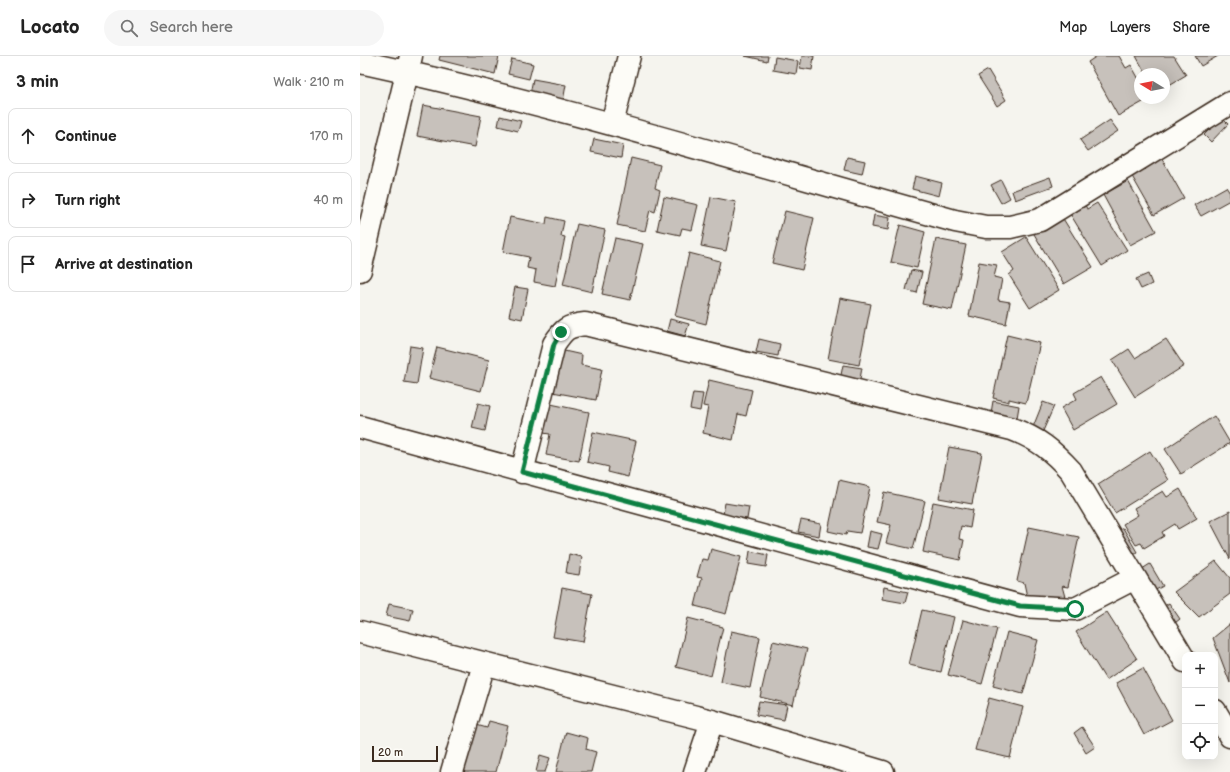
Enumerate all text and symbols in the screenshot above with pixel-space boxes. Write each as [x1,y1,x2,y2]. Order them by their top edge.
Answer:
search box [104,10,384,46]
text: Locato [20,16,80,39]
icon: search [118,17,140,39]
text: Search here [150,18,233,37]
text: Map [1059,19,1087,36]
text: Layers [1109,19,1151,36]
text: Share [1173,19,1210,36]
north arrow [1134,68,1170,104]
text: 3 min [16,72,59,92]
text: Walk · 210 m [273,74,344,90]
icon: ahead [17,125,39,147]
text: Continue [55,127,117,146]
text: 170 m [310,128,343,144]
icon: right [17,189,39,211]
text: Turn right [55,191,120,210]
text: 40 m [313,192,343,208]
icon: arrive [17,253,39,275]
text: Arrive at destination [55,255,193,274]
route end [552,323,570,341]
route start [1066,600,1084,618]
map controls [1182,652,1218,760]
button: + [1182,652,1218,688]
button: − [1182,688,1218,724]
button: locate [1182,724,1218,760]
scale bar [372,744,438,763]
text: 20 m [378,746,403,759]

